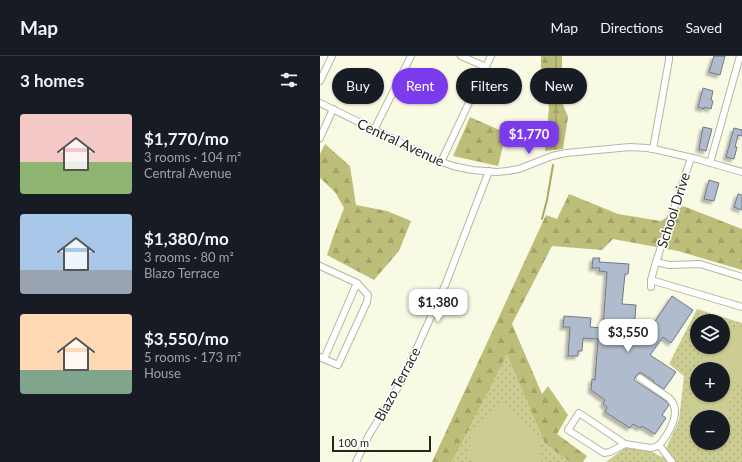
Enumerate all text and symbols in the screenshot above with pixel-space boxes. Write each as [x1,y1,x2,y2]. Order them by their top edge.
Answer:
text: Map [20,16,58,39]
text: Map [551,19,578,36]
text: Directions [600,19,663,36]
text: Saved [685,19,722,36]
chip: Buy [332,68,384,104]
chip: Rent [392,68,448,104]
chip: Filters [456,68,522,104]
chip: New [530,68,587,104]
icon: filters [278,69,300,91]
text: 3 homes [20,70,84,91]
street label: Central Avenue [355,114,447,170]
pin: $1,770 [496,121,562,155]
text: $1,770 [509,126,549,142]
text: $1,770/mo [144,128,229,149]
icon: home [52,130,100,178]
text: 3 rooms · 104 m² [144,149,241,165]
text: Central Avenue [144,165,231,181]
street label: School Drive [653,170,693,250]
text: $1,380/mo [144,228,229,249]
icon: home [52,230,100,278]
text: 3 rooms · 80 m² [144,249,234,265]
text: Blazo Terrace [144,265,220,281]
pin: $1,380 [405,289,471,323]
text: $1,380 [418,294,458,310]
map controls [690,314,730,450]
button: layers [690,314,730,354]
pin: $3,550 [595,319,661,353]
text: $3,550 [608,324,648,340]
text: $3,550/mo [144,328,229,349]
icon: home [52,330,100,378]
street label: Blazo Terrace [370,344,424,424]
text: 5 rooms · 173 m² [144,349,241,365]
button: + [690,362,730,402]
text: House [144,365,181,381]
button: − [690,410,730,450]
scale bar [332,434,431,453]
text: 100 m [338,436,369,449]

